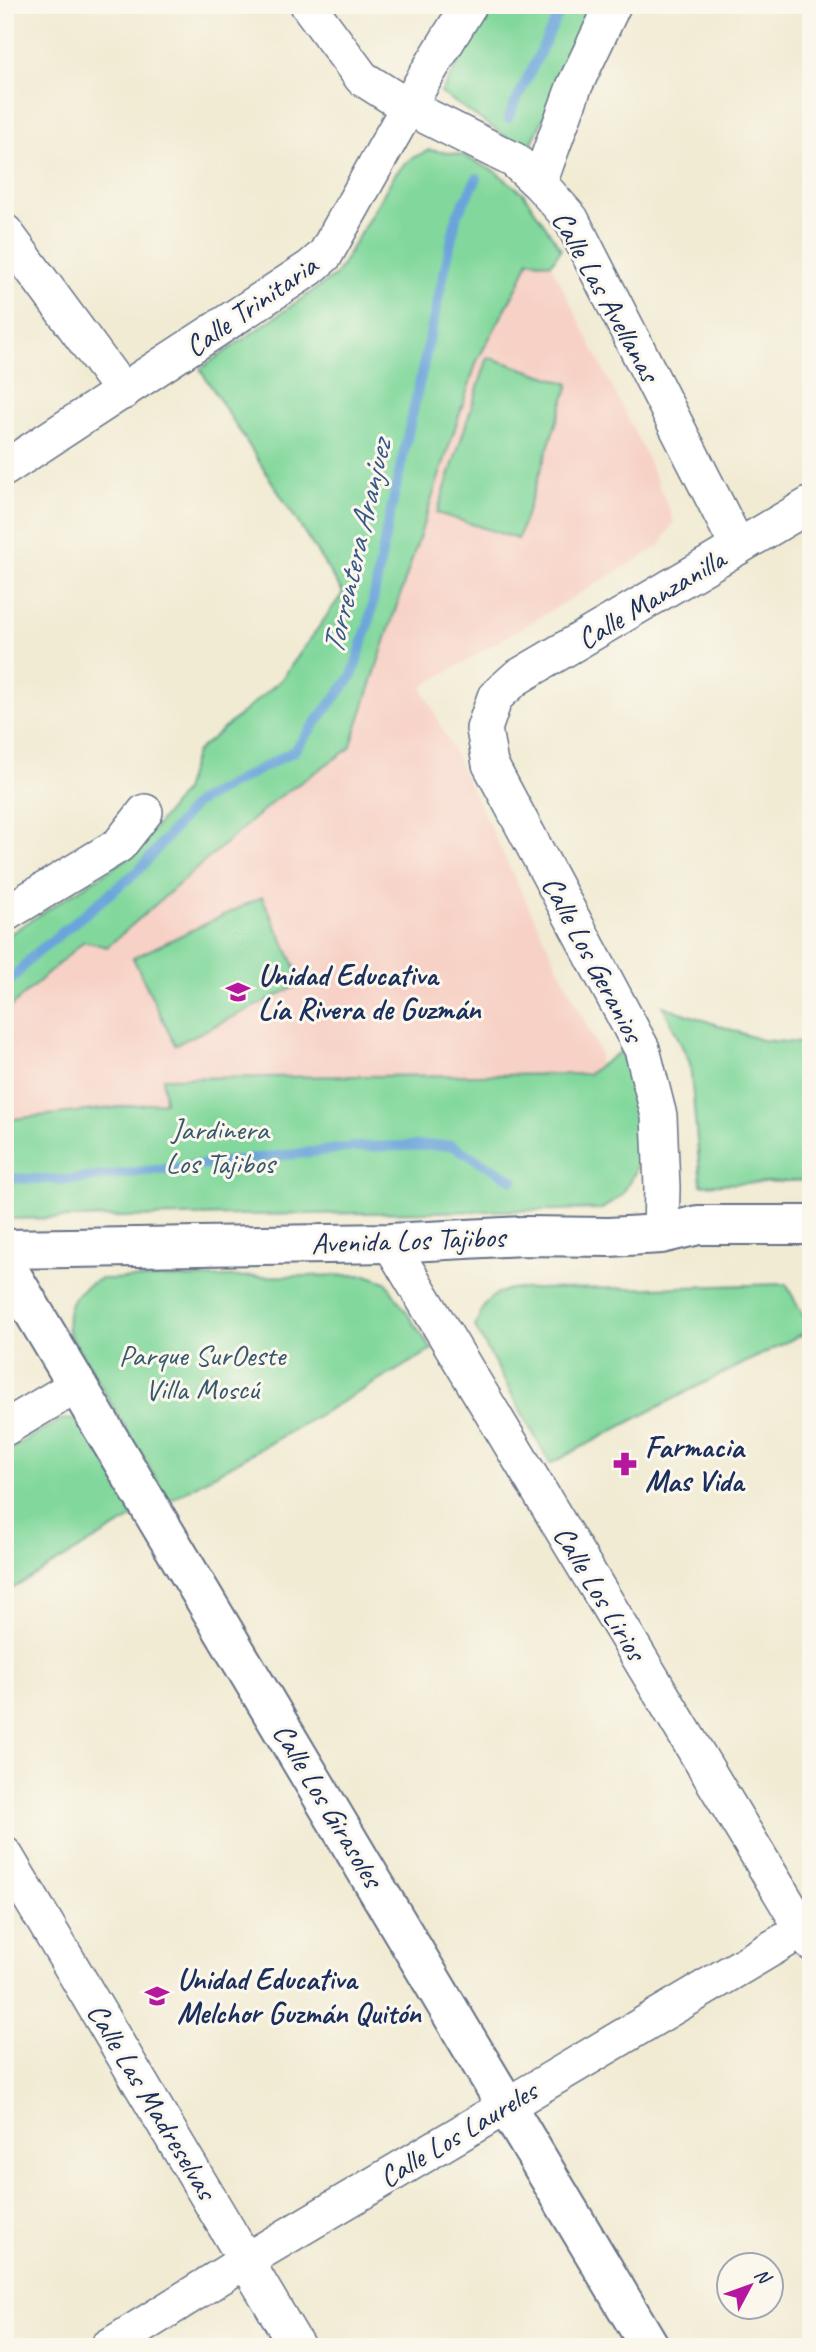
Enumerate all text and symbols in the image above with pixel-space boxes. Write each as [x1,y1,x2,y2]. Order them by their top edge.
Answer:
street label: Calle Las Avellanas [543,204,670,391]
street label: Calle Trinitaria [177,245,326,365]
water label: Torrentera Aranjuez [312,431,402,658]
street label: Calle Manzanilla [570,539,734,658]
street label: Calle Los Geranios [533,869,654,1051]
place label: Unidad Educativa Lía Rivera de Guzmán [258,956,482,1028]
school or university icon: Unidad Educativa Lía Rivera de Guzmán [224,978,252,1006]
park label: Jardinera Los Tajibos [166,1110,277,1182]
street label: Avenida Los Tajibos [310,1218,508,1262]
park label: Parque SurOeste Villa Moscú [119,1336,287,1408]
place label: Farmacia Mas Vida [645,1428,746,1500]
pharmacy icon: Farmacia Mas Vida [611,1450,639,1478]
street label: Calle Los Lirios [545,1519,657,1670]
street label: Calle Los Girasoles [264,1716,393,1896]
place label: Unidad Educativa Melchor Guzmán Quitón [177,1960,422,2032]
school or university icon: Unidad Educativa Melchor Guzmán Quitón [143,1982,171,2010]
street label: Calle Las Madreselvas [78,1996,227,2208]
street label: Calle Los Laureles [372,2070,546,2196]
north arrow [714,2250,784,2320]
text: N [749,2263,777,2290]

